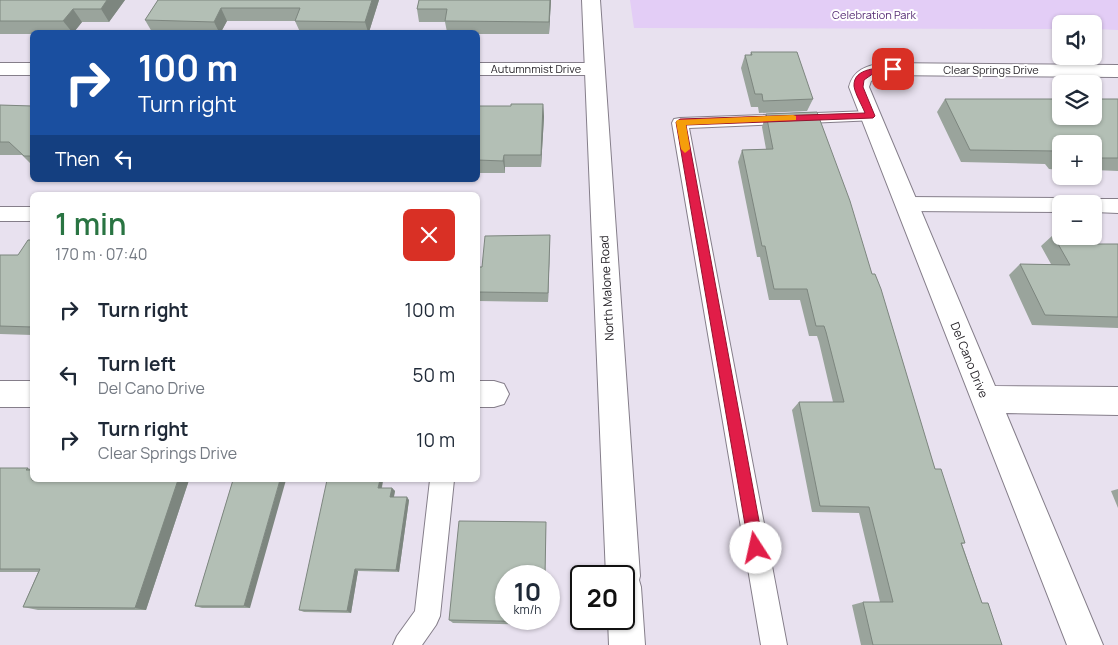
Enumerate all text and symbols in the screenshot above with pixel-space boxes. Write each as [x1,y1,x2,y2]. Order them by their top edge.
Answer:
park label: Celebration Park [832,7,916,22]
map controls [1052,15,1102,245]
button: sound [1052,15,1102,65]
text: 100 m [138,44,238,92]
pin [872,48,914,90]
icon: right [55,50,120,115]
icon: arrive [879,55,907,83]
street label: Autumnmist Drive [491,61,582,76]
street label: Clear Springs Drive [943,62,1039,77]
button: layers [1052,75,1102,125]
text: Turn right [138,89,236,119]
button: + [1052,135,1102,185]
icon: left [110,145,138,173]
text: Then [55,146,100,172]
button: − [1052,195,1102,245]
text: 1 min [55,203,127,244]
button: close [403,209,455,261]
street label: North Malone Road [595,235,618,341]
text: 170 m · 07:40 [55,243,148,265]
icon: right [55,296,83,324]
text: Turn right [98,297,188,323]
text: 100 m [404,297,455,323]
street label: Del Cano Drive [947,319,992,400]
text: Turn left [98,351,176,377]
icon: left [55,361,83,389]
text: 50 m [413,362,455,388]
text: Del Cano Drive [98,377,205,399]
text: Turn right [98,416,188,442]
icon: right [55,426,83,454]
text: 10 m [416,427,455,453]
text: Clear Springs Drive [98,442,237,464]
position arrow [729,521,781,573]
speed limit sign: 20 [570,565,635,630]
text: 10 [514,574,541,609]
text: km/h [514,601,541,618]

